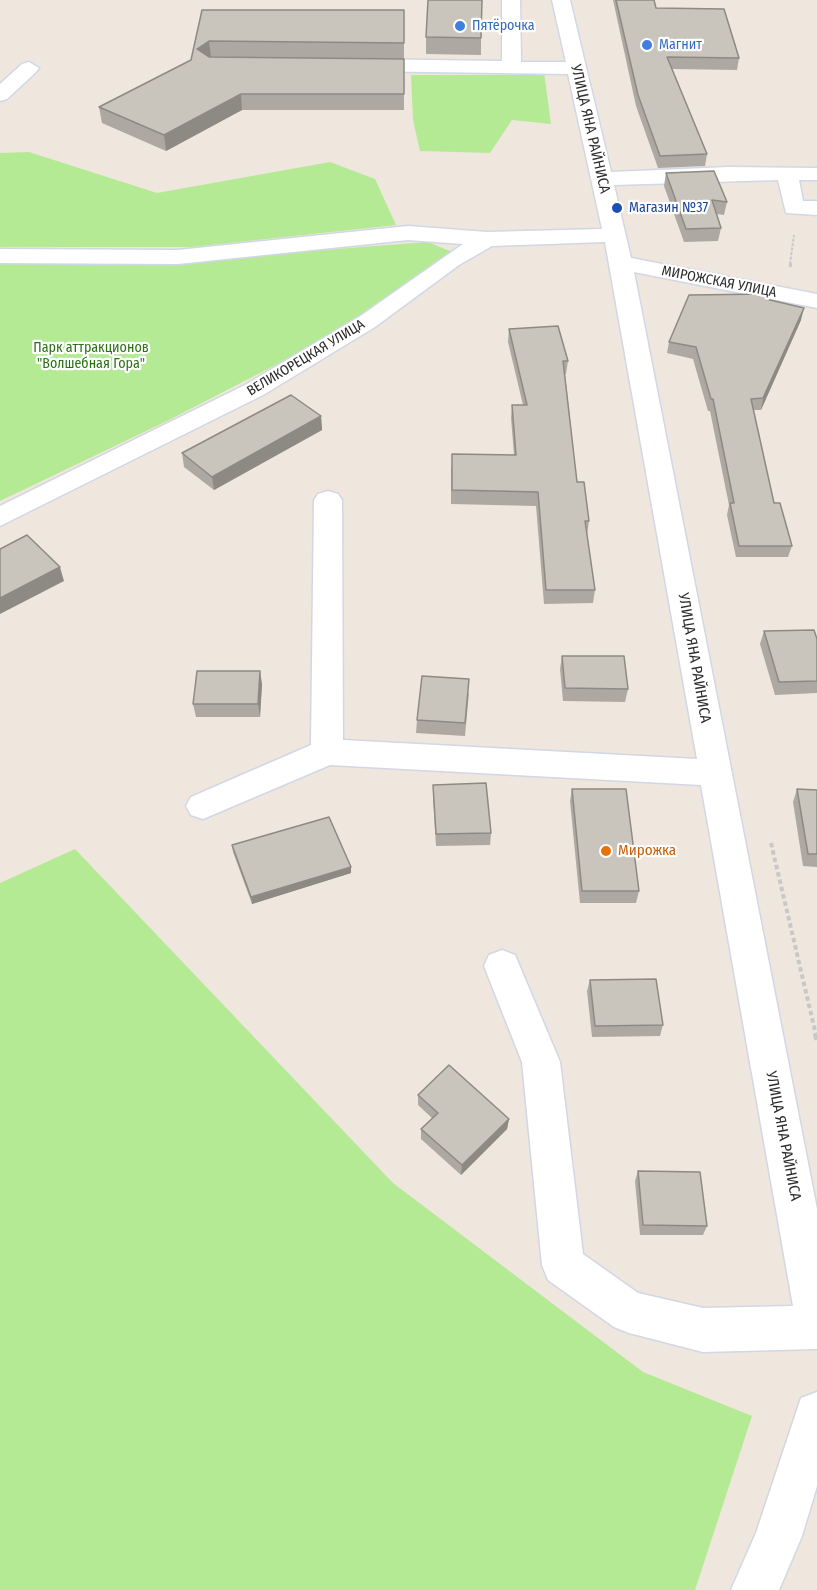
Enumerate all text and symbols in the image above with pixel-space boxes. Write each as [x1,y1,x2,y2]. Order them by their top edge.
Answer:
place label: Пятёрочка [472,18,535,34]
marker: Пятёрочка [453,19,467,33]
place label: Магнит [659,37,702,53]
marker: Магнит [640,38,654,52]
street label: УЛИЦА ЯНА РАЙНИСА [566,63,614,195]
place label: Магазин №37 [629,200,708,216]
marker: Магазин №37 [610,201,624,215]
street label: МИРОЖСКАЯ УЛИЦА [660,263,778,301]
street label: ВЕЛИКОРЕЦКАЯ УЛИЦА [244,316,368,400]
park label: Парк аттракционов "Волшебная Гора" [33,340,149,372]
street label: УЛИЦА ЯНА РАЙНИСА [674,592,714,724]
place label: Мирожка [618,842,676,860]
marker: Мирожка [599,844,613,858]
street label: УЛИЦА ЯНА РАЙНИСА [762,1070,804,1202]

